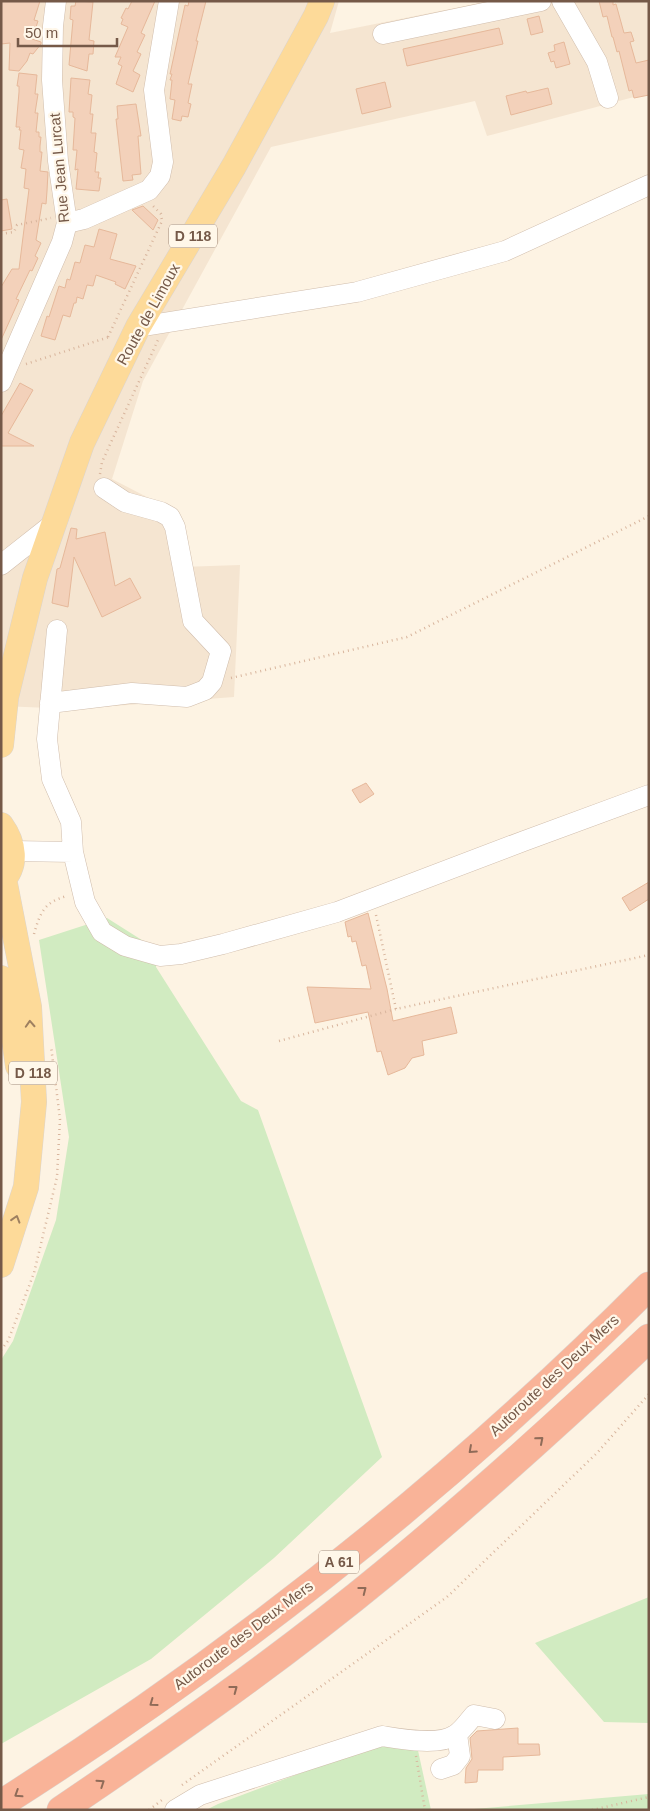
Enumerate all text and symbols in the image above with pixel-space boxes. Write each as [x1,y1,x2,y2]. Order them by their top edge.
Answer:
scale bar [18,15,116,47]
text: 50 m [25,24,58,41]
street label: Rue Jean Lurcat [46,112,72,224]
road number: D 118 [169,225,217,248]
street label: Route de Limoux [113,260,183,368]
one-way arrow [25,1019,36,1027]
road number: D 118 [9,1062,57,1084]
one-way arrow [11,1215,21,1224]
street label: Autoroute des Deux Mers [486,1311,622,1439]
one-way arrow [534,1437,543,1445]
one-way arrow [469,1444,478,1453]
road number: A 61 [319,1550,359,1574]
street label: Autoroute des Deux Mers [170,1577,316,1693]
one-way arrow [357,1588,366,1596]
one-way arrow [228,1686,238,1695]
one-way arrow [149,1697,159,1706]
one-way arrow [95,1780,105,1789]
one-way arrow [14,1787,23,1797]

